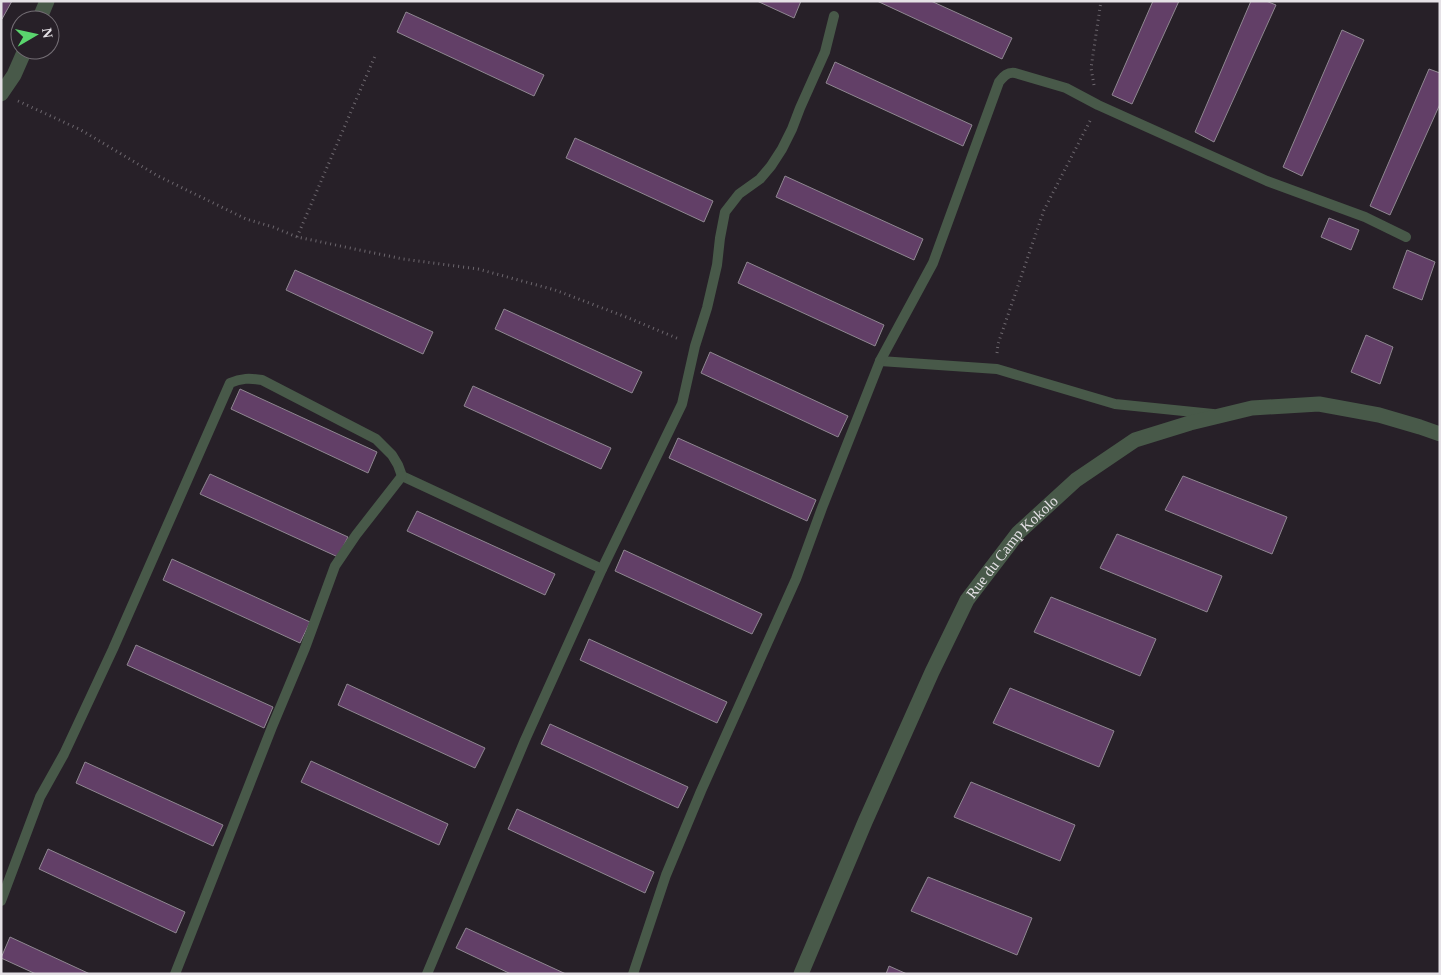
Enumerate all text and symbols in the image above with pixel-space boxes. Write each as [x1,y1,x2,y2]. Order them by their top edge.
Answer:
north arrow [10,10,60,60]
text: N [39,27,56,39]
street label: Rue du Camp Kokolo [963,493,1061,602]

